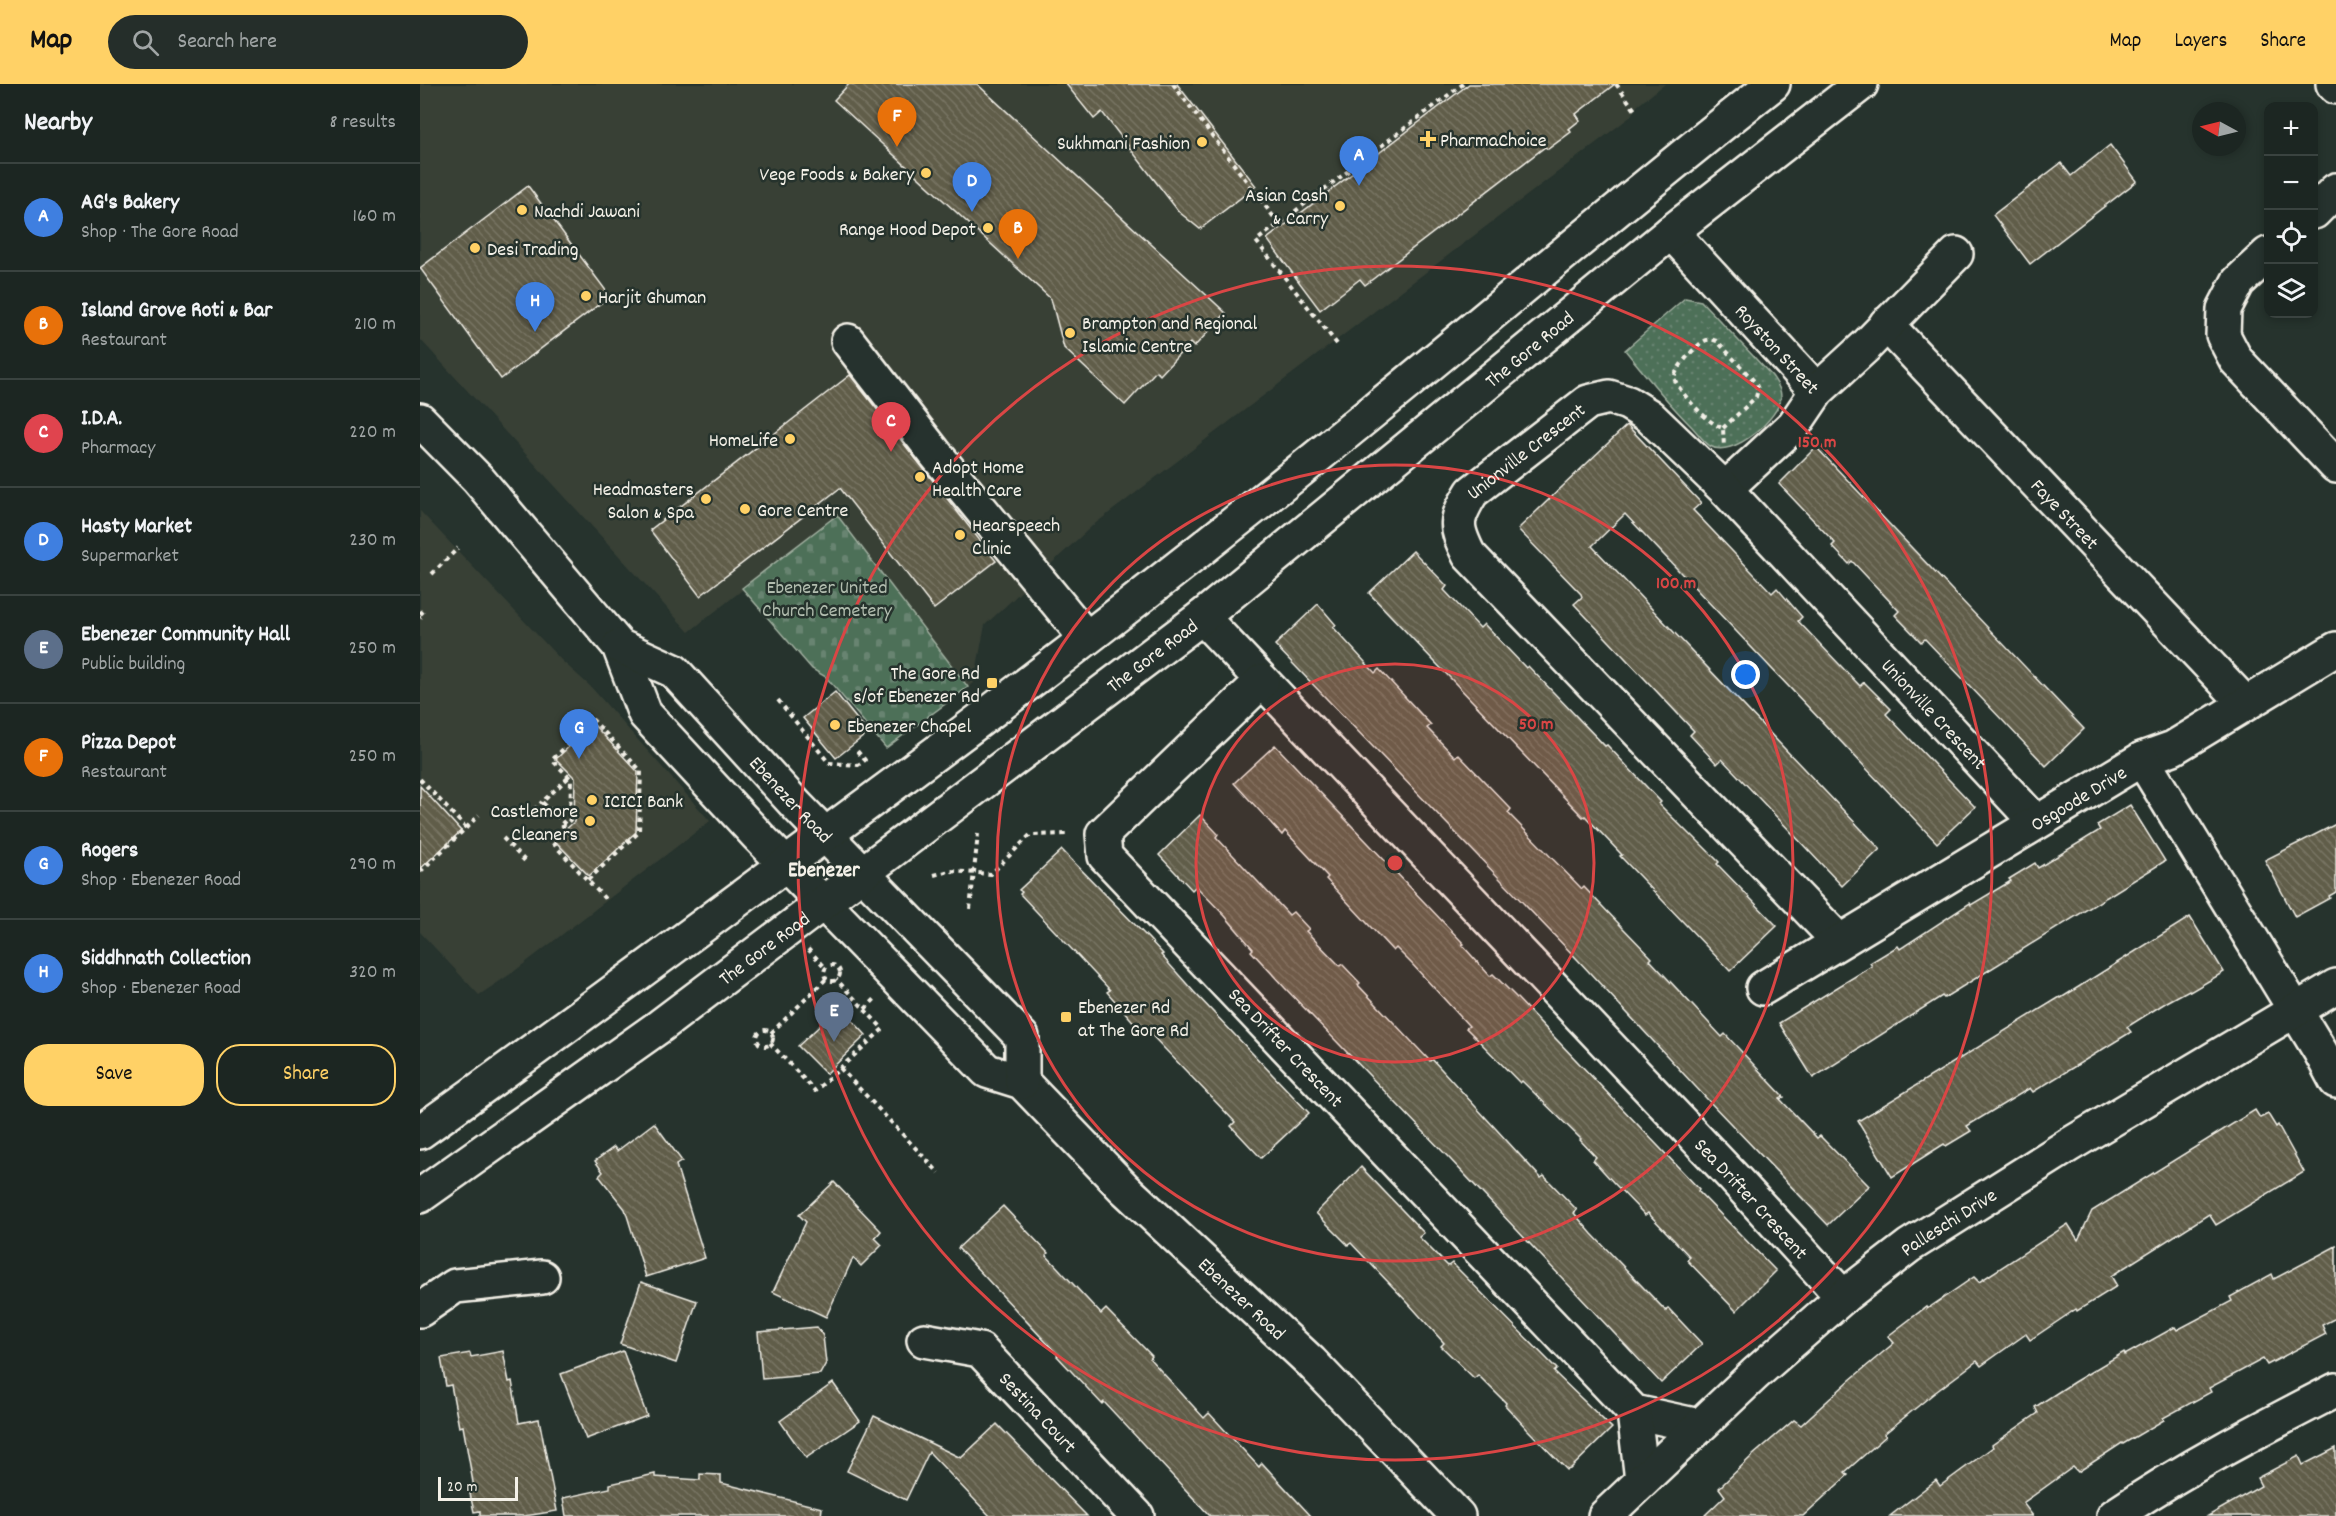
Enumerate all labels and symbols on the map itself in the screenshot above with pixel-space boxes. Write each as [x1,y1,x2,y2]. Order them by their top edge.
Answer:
pin: F [878,98,916,147]
north arrow [2192,102,2246,156]
place label: PharmaChoice [1440,128,1547,156]
place label: Sukhmani Fashion [1057,131,1190,159]
marker: PharmaChoice [1421,132,1435,146]
marker: Sukhmani Fashion [1195,135,1209,149]
pin: A [1340,136,1378,186]
place label: Vege Foods & Bakery [760,162,915,190]
pin: D [952,162,992,212]
marker: Vege Foods & Bakery [919,166,933,180]
place label: Asian Cash & Carry [1245,183,1329,234]
place label: Nachdi Jawani [534,199,640,227]
marker: Asian Cash & Carry [1333,199,1347,213]
marker: Nachdi Jawani [515,203,529,217]
pin: B [998,210,1038,259]
place label: Range Hood Depot [839,217,976,245]
marker: Range Hood Depot [981,221,995,235]
place label: Desi Trading [487,237,579,265]
marker: Desi Trading [468,241,482,255]
pin: H [516,282,554,332]
place label: Harjit Ghuman [598,285,706,313]
marker: Harjit Ghuman [579,289,593,303]
street label: Royston Street [1727,299,1825,402]
street label: The Gore Road [1480,306,1581,396]
place label: Brampton and Regional Islamic Centre [1082,311,1257,362]
marker: Brampton and Regional Islamic Centre [1063,326,1077,340]
street label: Unionville Crescent [1462,398,1593,508]
pin: C [872,402,910,452]
place label: HomeLife [709,428,778,456]
text: 150 m [1798,431,1836,456]
marker: HomeLife [783,432,797,446]
place label: Adopt Home Health Care [932,455,1024,506]
marker: Adopt Home Health Care [913,470,927,484]
street label: Faye Street [2023,474,2104,557]
place label: Headmasters Salon & Spa [593,477,695,528]
marker: Headmasters Salon & Spa [699,492,713,506]
place label: Gore Centre [757,498,849,526]
marker: Gore Centre [738,502,752,516]
place label: Hearspeech Clinic [972,513,1060,564]
marker: Hearspeech Clinic [953,528,967,542]
text: 100 m [1656,572,1696,597]
park label: Ebenezer United Church Cemetery [762,575,893,626]
street label: The Gore Road [1102,614,1205,701]
street label: Unionville Crescent [1873,653,1992,778]
your location [1731,660,1760,689]
place label: The Gore Rd s/of Ebenezer Rd [853,661,980,712]
marker: The Gore Rd s/of Ebenezer Rd [985,676,999,690]
pin: G [560,710,598,759]
text: 50 m [1519,713,1553,738]
place label: Ebenezer Chapel [847,714,971,742]
marker: Ebenezer Chapel [828,718,842,732]
street label: Ebenezer Road [741,751,837,851]
street label: Osgoode Drive [2026,760,2133,840]
place label: ICICI Bank [604,789,683,817]
marker: ICICI Bank [585,793,599,807]
place label: Castlemore Cleaners [491,799,578,850]
marker: Castlemore Cleaners [583,814,597,828]
centre of rings [1385,853,1405,873]
district label: Ebenezer [788,857,861,887]
street label: The Gore Road [714,906,817,994]
street label: Sea Drifter Crescent [1220,982,1348,1115]
pin: E [814,992,854,1042]
place label: Ebenezer Rd at The Gore Rd [1078,995,1189,1046]
marker: Ebenezer Rd at The Gore Rd [1059,1010,1073,1024]
street label: Sea Drifter Crescent [1686,1133,1813,1267]
street label: Palleschi Drive [1896,1183,2003,1265]
street label: Ebenezer Road [1190,1252,1290,1348]
street label: Sestina Court [991,1367,1082,1461]
scale bar [438,1474,518,1502]

